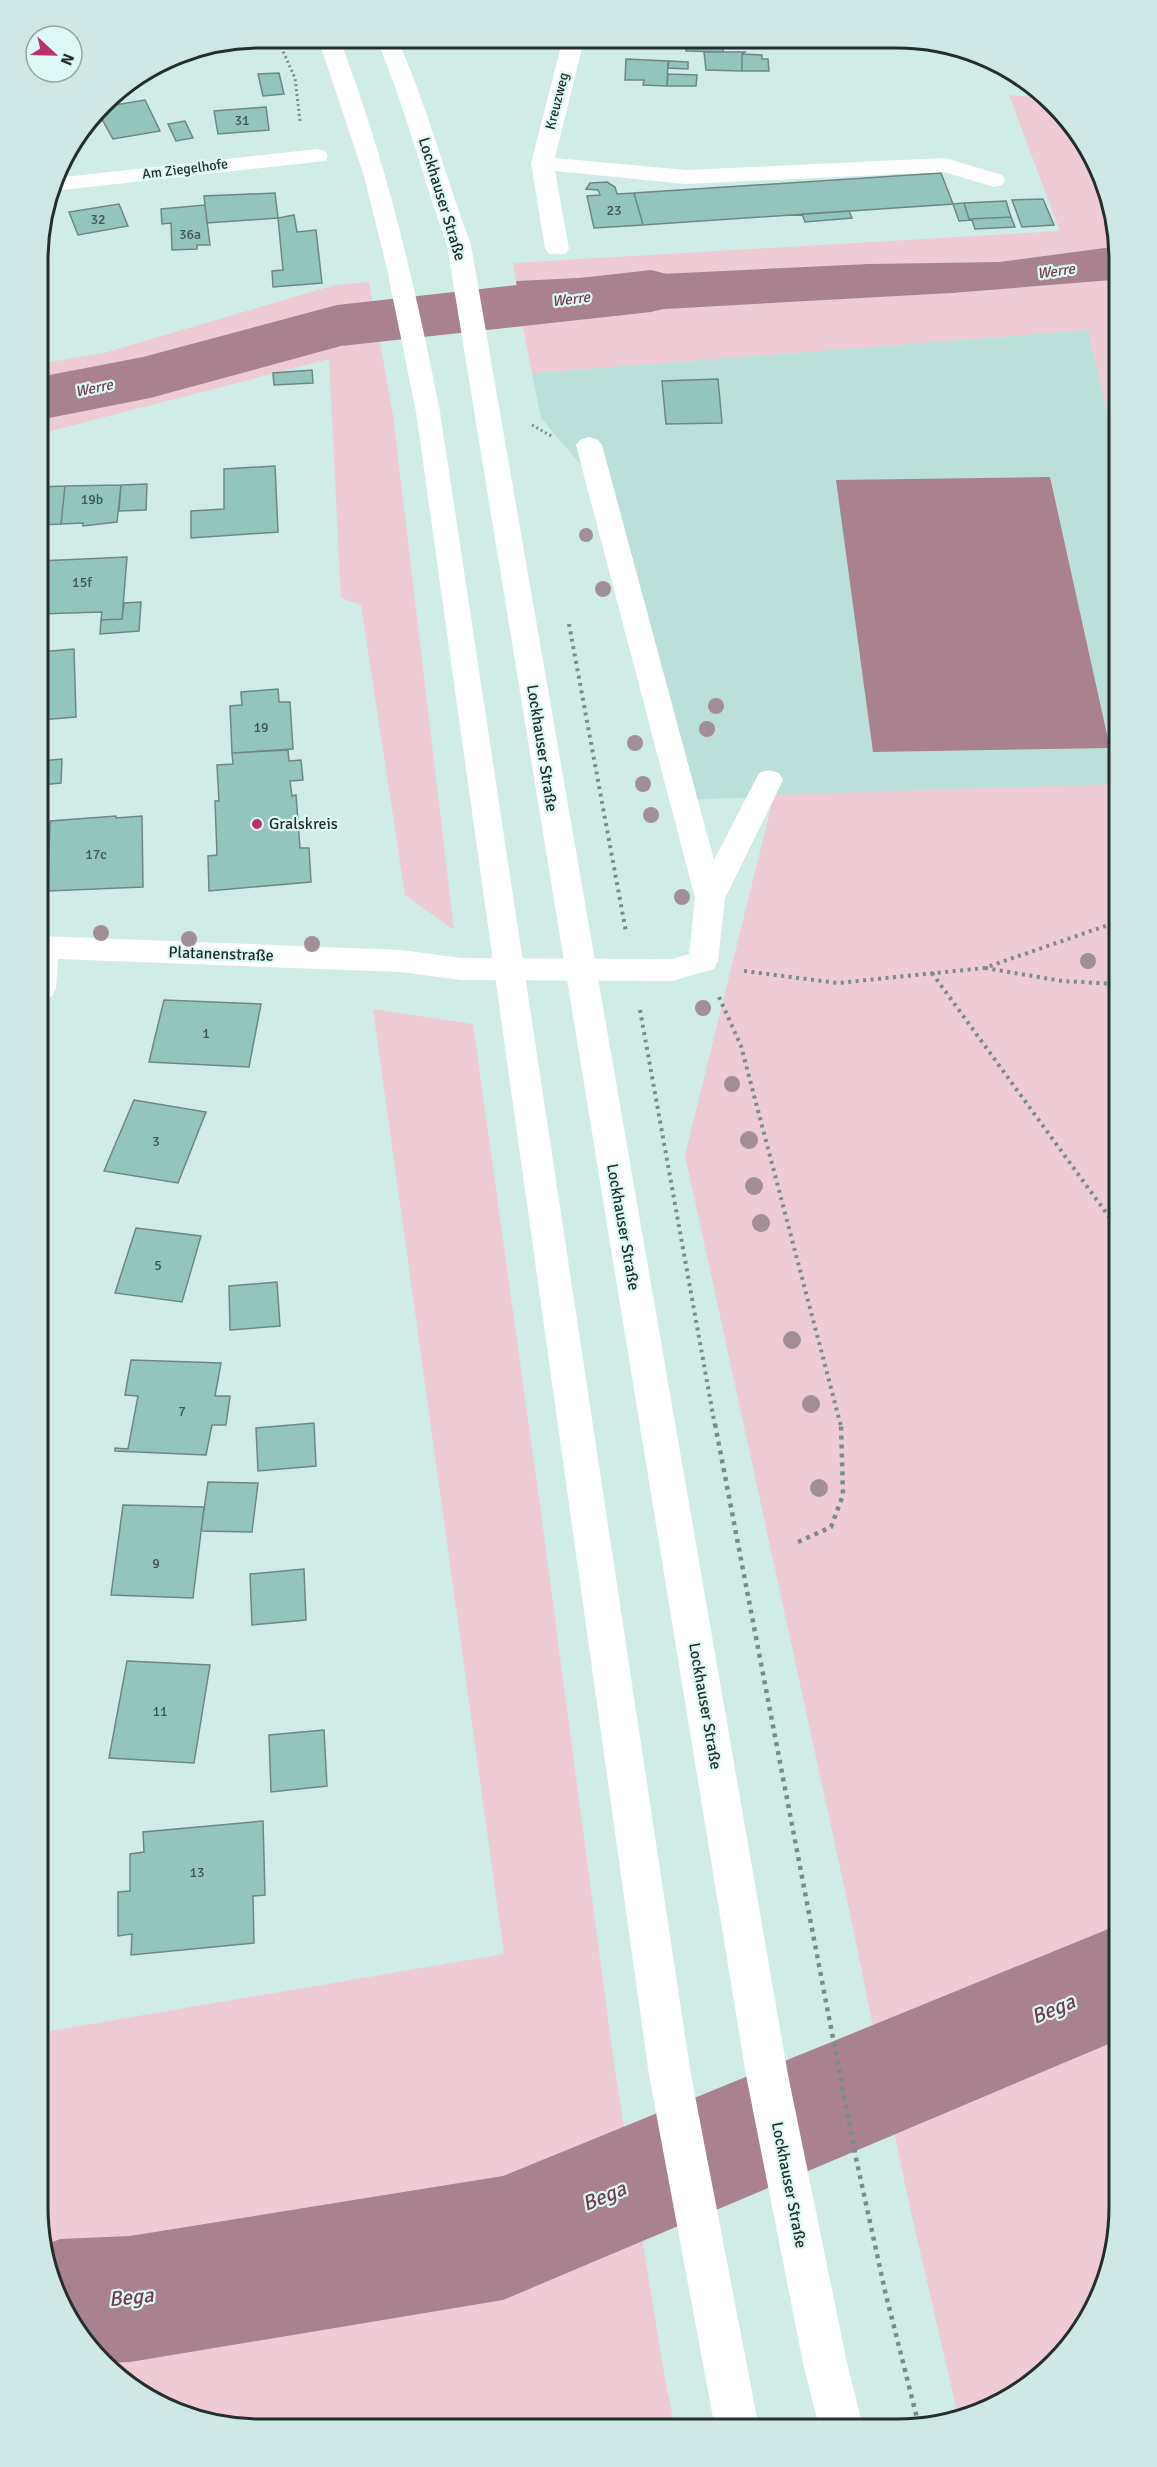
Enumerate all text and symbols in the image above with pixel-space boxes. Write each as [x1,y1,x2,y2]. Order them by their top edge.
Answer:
north arrow [24,24,84,84]
text: N [56,50,78,68]
street label: Kreuzweg [542,71,572,131]
house number: 31 [234,112,250,129]
street label: Lockhauser Straße [414,135,470,263]
street label: Am Ziegelhofe [141,155,229,183]
house number: 23 [606,202,622,219]
house number: 32 [90,211,106,228]
house number: 36a [179,226,201,243]
water label: Werre [1036,259,1078,283]
water label: Werre [551,288,592,310]
water label: Werre [74,375,116,401]
house number: 19b [81,491,103,508]
house number: 15f [72,574,93,591]
street label: Lockhauser Straße [522,683,562,813]
house number: 19 [253,719,269,736]
place label: Gralskreis [269,814,338,834]
marker: Gralskreis [250,817,264,831]
house number: 17c [85,846,107,863]
street label: Platanenstraße [168,942,274,966]
house number: 1 [202,1025,210,1042]
house number: 3 [152,1133,160,1150]
street label: Lockhauser Straße [602,1162,644,1292]
house number: 5 [154,1257,162,1274]
house number: 7 [178,1403,186,1420]
house number: 9 [152,1555,160,1572]
street label: Lockhauser Straße [684,1641,726,1771]
house number: 11 [152,1703,168,1720]
house number: 13 [189,1864,205,1881]
water label: Bega [1027,1988,1080,2030]
street label: Lockhauser Straße [767,2120,811,2250]
water label: Bega [578,2175,631,2217]
water label: Bega [107,2282,156,2312]

